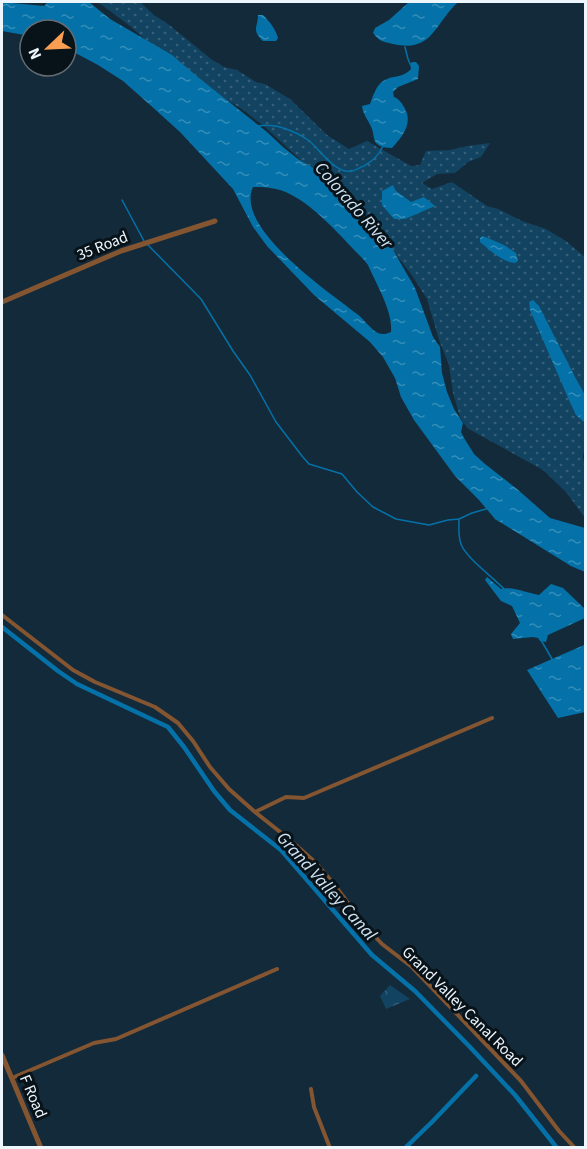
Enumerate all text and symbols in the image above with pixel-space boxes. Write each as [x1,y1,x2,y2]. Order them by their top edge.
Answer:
north arrow [18,18,78,78]
text: N [23,44,47,63]
water label: Colorado River [309,156,399,255]
street label: 35 Road [73,226,131,266]
water label: Grand Valley Canal [271,826,383,947]
street label: Grand Valley Canal Road [397,942,527,1072]
street label: F Road [14,1071,52,1122]

